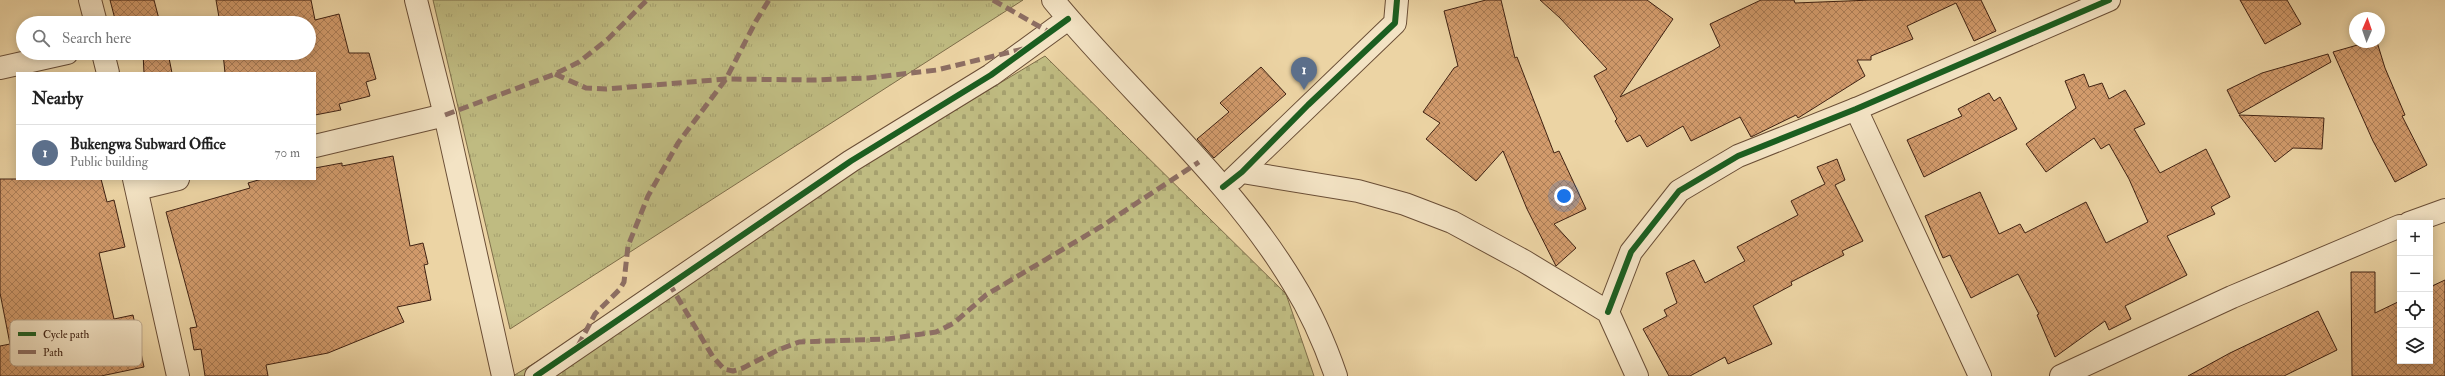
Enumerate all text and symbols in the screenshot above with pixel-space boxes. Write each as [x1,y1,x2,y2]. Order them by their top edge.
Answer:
north arrow [2349,12,2385,48]
search box [16,16,316,60]
icon: search [30,27,52,49]
text: Search here [62,29,131,48]
pin: 1 [1291,57,1317,90]
text: Nearby [32,88,83,109]
text: Bukengwa Subward Office [70,135,226,154]
text: 1 [43,145,47,161]
text: 70 m [275,145,300,161]
text: Public building [70,154,148,170]
your location [1554,186,1574,206]
map controls [2397,220,2433,364]
button: + [2397,220,2433,256]
button: − [2397,256,2433,292]
button: locate [2397,292,2433,328]
legend [10,320,142,366]
text: Cycle path [43,328,89,342]
button: layers [2397,328,2433,364]
text: Path [43,346,63,359]

